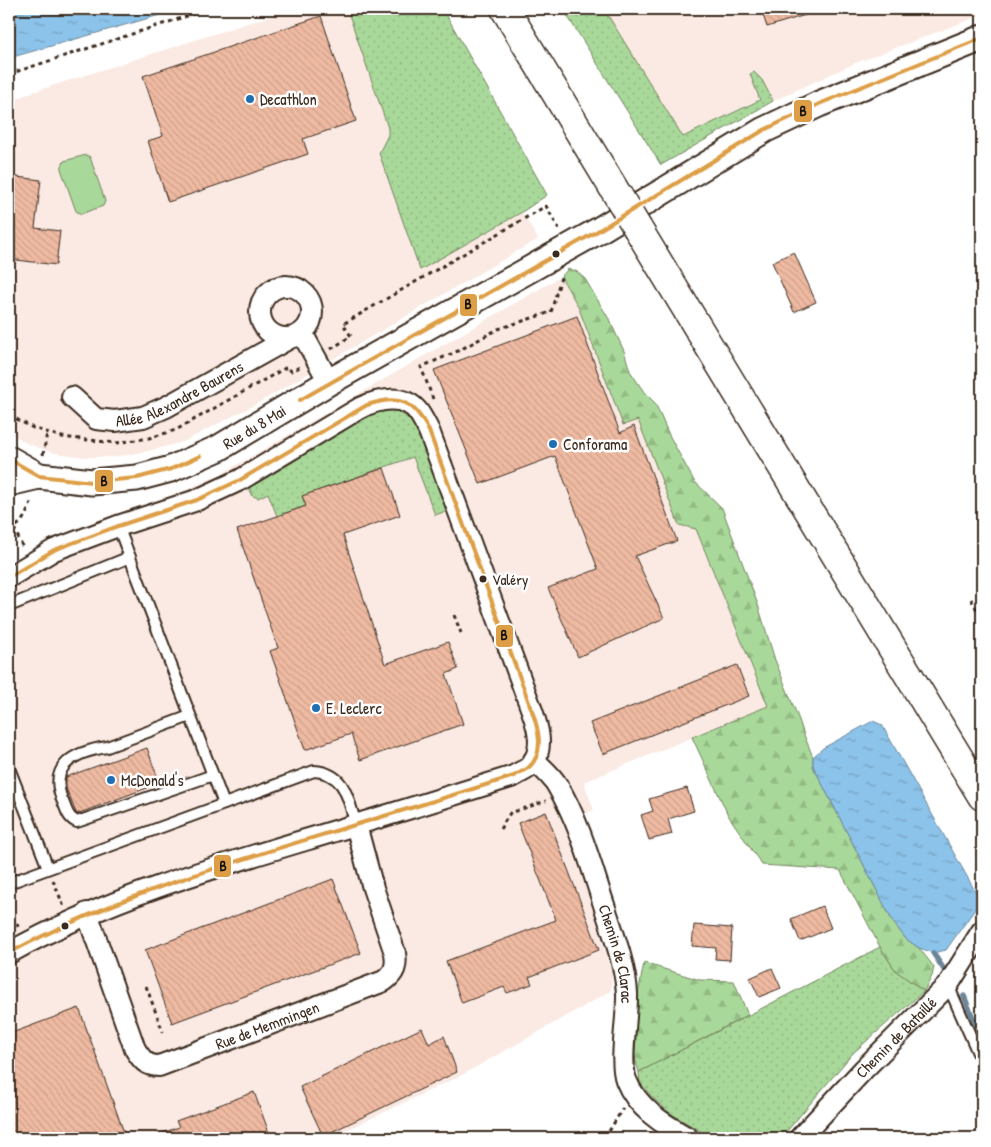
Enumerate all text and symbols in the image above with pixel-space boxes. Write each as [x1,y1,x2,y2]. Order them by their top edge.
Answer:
place label: Decathlon [260,88,317,110]
marker: Decathlon [244,93,256,105]
line badge: B [793,99,813,123]
text: B [799,101,807,120]
unlabelled marker [551,249,561,259]
line badge: B [459,293,478,317]
text: B [464,294,472,313]
street label: Allée Alexandre Baurens [114,355,247,432]
street label: Rue du 8 Mai [219,399,290,454]
place label: Conforama [563,433,627,455]
marker: Conforama [547,438,559,450]
line badge: B [94,469,114,493]
text: B [100,471,108,490]
place label: Valéry [492,569,528,590]
marker: Valéry [478,574,488,584]
line badge: B [495,624,514,648]
text: B [500,625,508,644]
place label: E. Leclerc [326,697,382,719]
marker: E. Leclerc [310,702,322,714]
place label: McDonald's [121,769,184,791]
marker: McDonald's [105,774,117,786]
line badge: B [213,854,232,878]
text: B [219,856,227,875]
street label: Chemin de Clarac [594,902,638,1004]
unlabelled marker [60,921,70,931]
street label: Chemin de Bataillé [850,991,942,1083]
street label: Rue de Memmingen [212,996,322,1055]

